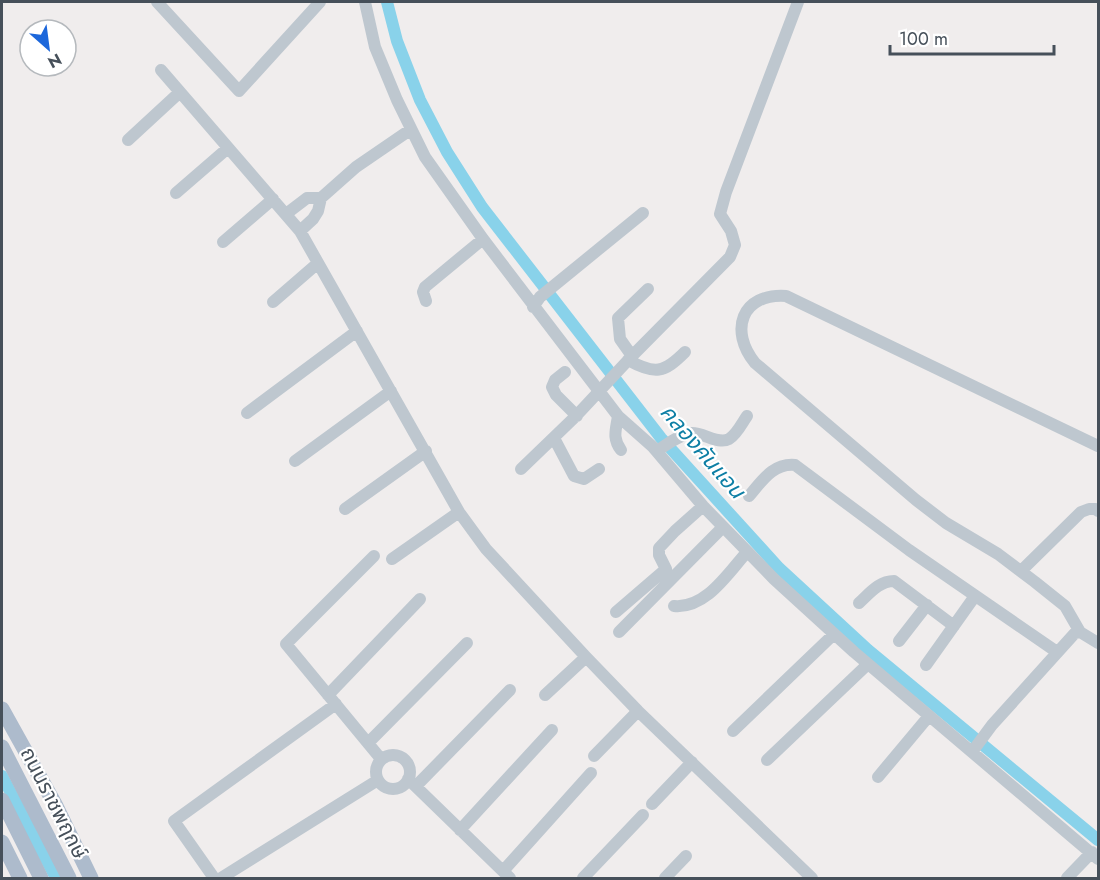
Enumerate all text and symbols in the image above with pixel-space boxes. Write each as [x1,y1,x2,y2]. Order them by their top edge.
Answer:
north arrow [18,18,78,78]
scale bar [890,18,1054,56]
text: 100 m [899,26,948,52]
text: N [44,48,66,74]
water label: คลองคันแอน [653,397,754,506]
street label: ถนนราชพฤกษ์ [13,742,95,864]

